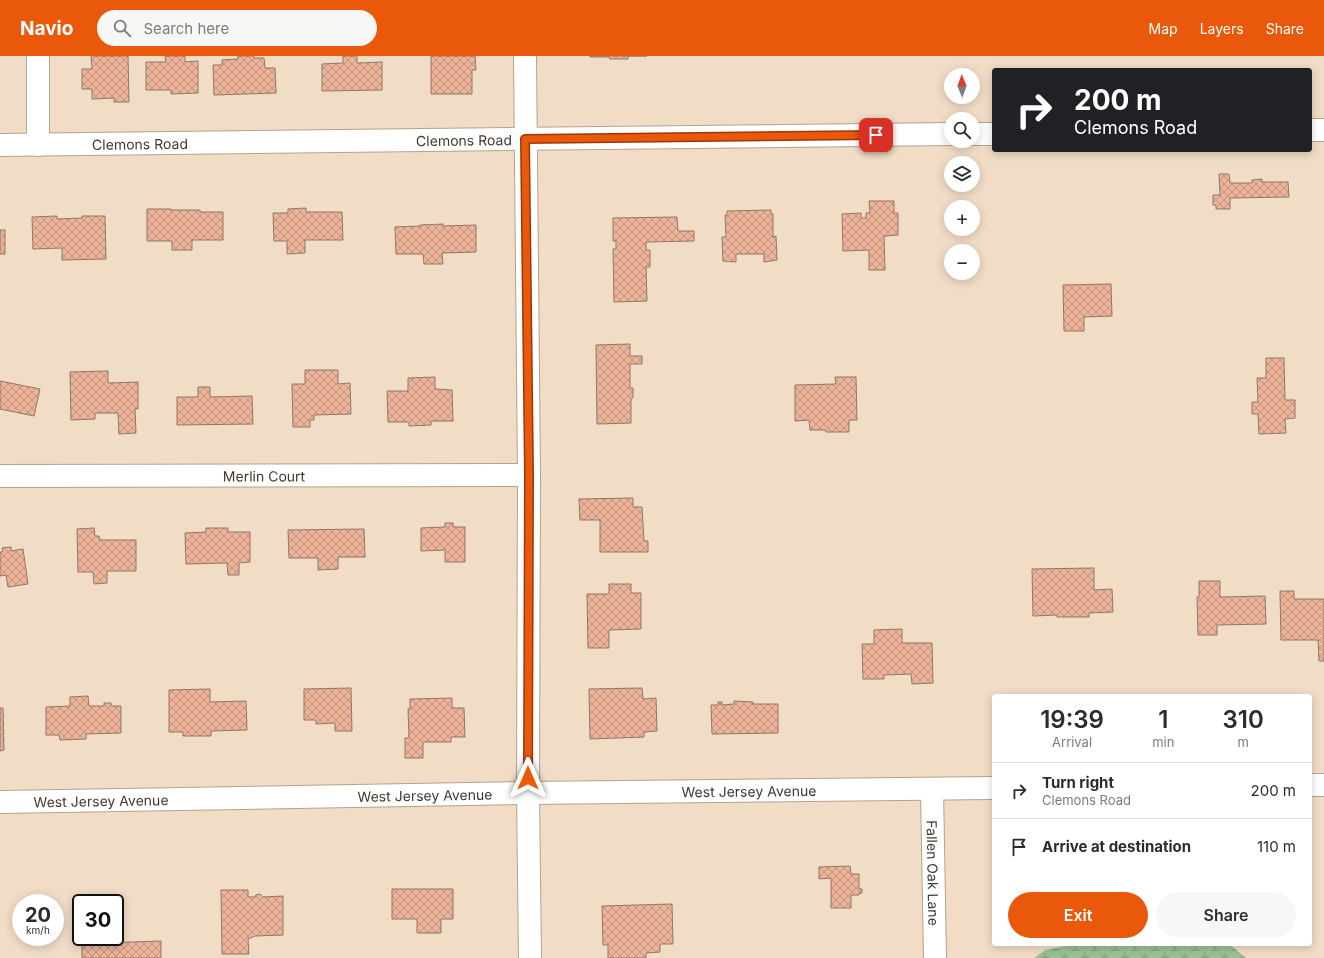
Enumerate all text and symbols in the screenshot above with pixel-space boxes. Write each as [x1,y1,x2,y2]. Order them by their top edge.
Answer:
search box [97,10,377,46]
text: Navio [20,17,73,40]
icon: search [111,17,133,39]
text: Search here [143,19,229,38]
text: Map [1149,20,1178,37]
text: Layers [1200,20,1244,37]
text: Share [1266,20,1304,37]
north arrow [944,68,980,104]
map controls [944,68,980,280]
text: 200 m [1074,83,1162,117]
icon: right [1008,84,1060,136]
button: search [944,112,980,148]
text: Clemons Road [1074,117,1197,138]
pin [859,118,893,152]
icon: arrive [865,124,887,146]
street label: Clemons Road [416,131,512,149]
street label: Clemons Road [92,134,188,152]
button: layers [944,156,980,192]
button: + [944,200,980,236]
button: − [944,244,980,280]
street label: Merlin Court [223,467,306,484]
text: 19:39 [1040,705,1104,734]
text: 1 [1158,705,1168,734]
text: 310 [1223,705,1264,734]
text: Arrival [1052,734,1092,750]
text: min [1152,734,1174,750]
text: m [1237,734,1249,750]
position arrow [507,757,549,799]
text: Turn right [1042,773,1114,792]
icon: right [1008,780,1030,802]
street label: West Jersey Avenue [681,781,816,800]
text: 200 m [1251,781,1296,800]
street label: West Jersey Avenue [357,785,493,804]
street label: West Jersey Avenue [33,791,169,810]
text: Clemons Road [1042,792,1131,808]
street label: Fallen Oak Lane [924,820,943,926]
icon: arrive [1008,836,1030,858]
text: Arrive at destination [1042,837,1191,856]
text: 110 m [1257,837,1296,856]
button: Exit [1008,892,1148,938]
button: Share [1156,892,1296,938]
speed limit sign: 30 [72,894,124,946]
text: 20 [25,903,51,927]
text: km/h [26,924,50,936]

